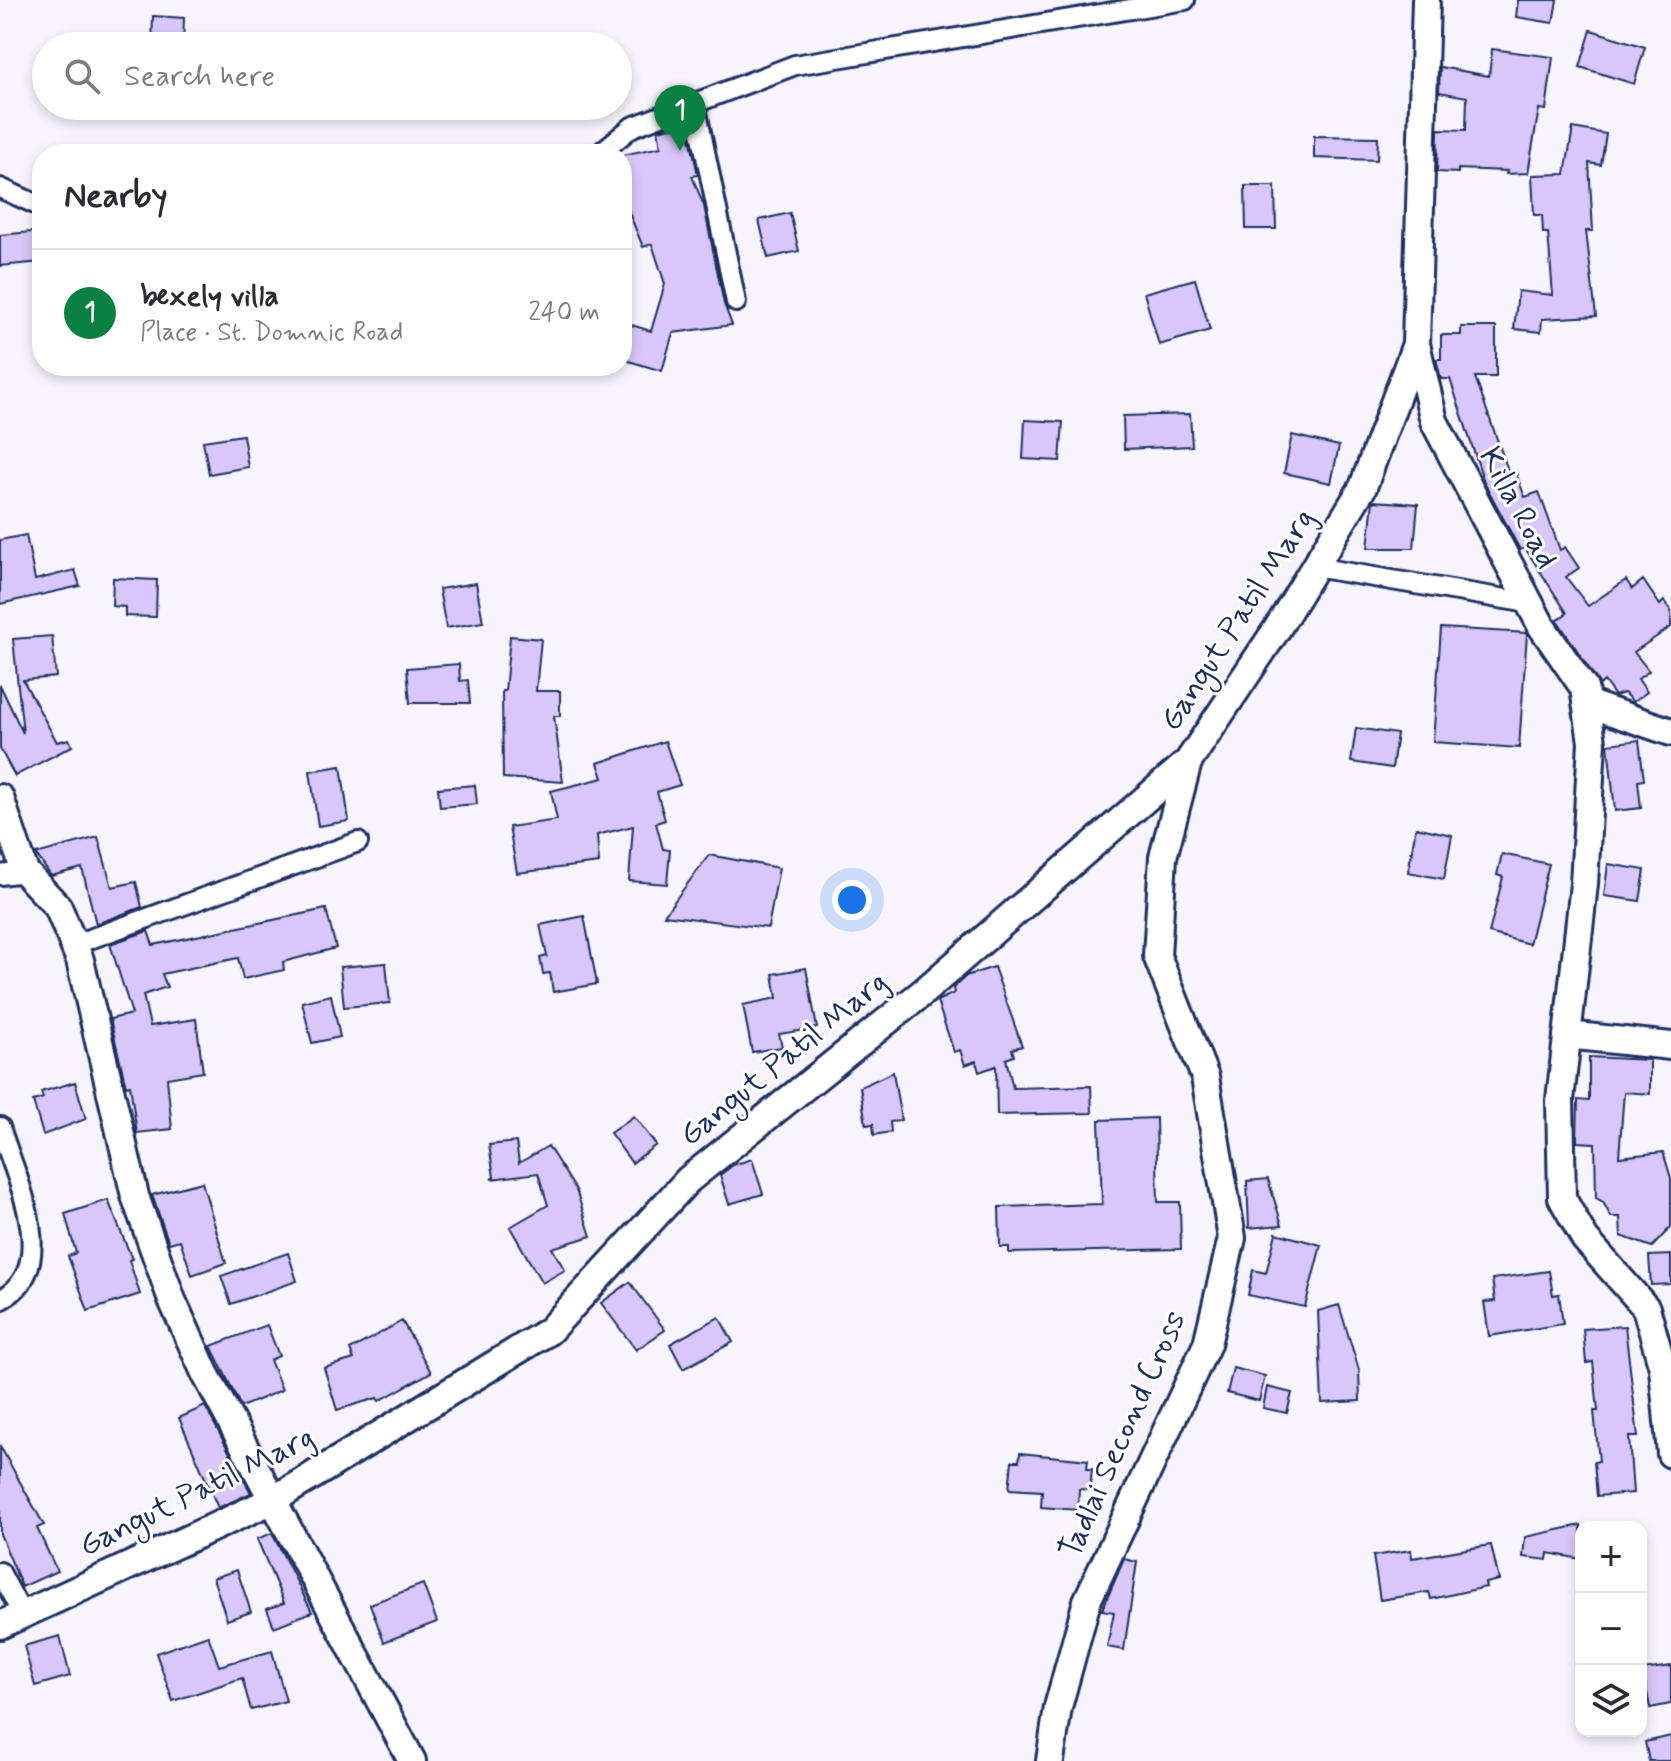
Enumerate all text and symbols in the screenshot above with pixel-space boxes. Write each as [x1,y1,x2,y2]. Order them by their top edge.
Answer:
search box [32,32,632,120]
icon: search [60,54,104,98]
text: Search here [124,57,275,96]
pin: 1 [654,85,706,151]
text: Nearby [64,174,168,219]
text: bexely villa [140,277,279,316]
text: 1 [84,296,96,330]
text: 240 m [528,296,600,330]
text: Place · St. Domnic Road [140,316,403,350]
street label: Killa Road [1469,440,1567,576]
street label: Gangut Patil Marg [1150,501,1327,740]
your location [832,880,872,920]
street label: Gangut Patil Marg [671,962,898,1158]
street label: Tadlai Second Cross [1050,1305,1196,1565]
street label: Gangut Patil Marg [72,1417,323,1569]
map controls [1575,1521,1647,1737]
button: + [1575,1521,1647,1593]
button: − [1575,1593,1647,1665]
button: layers [1575,1665,1647,1737]

